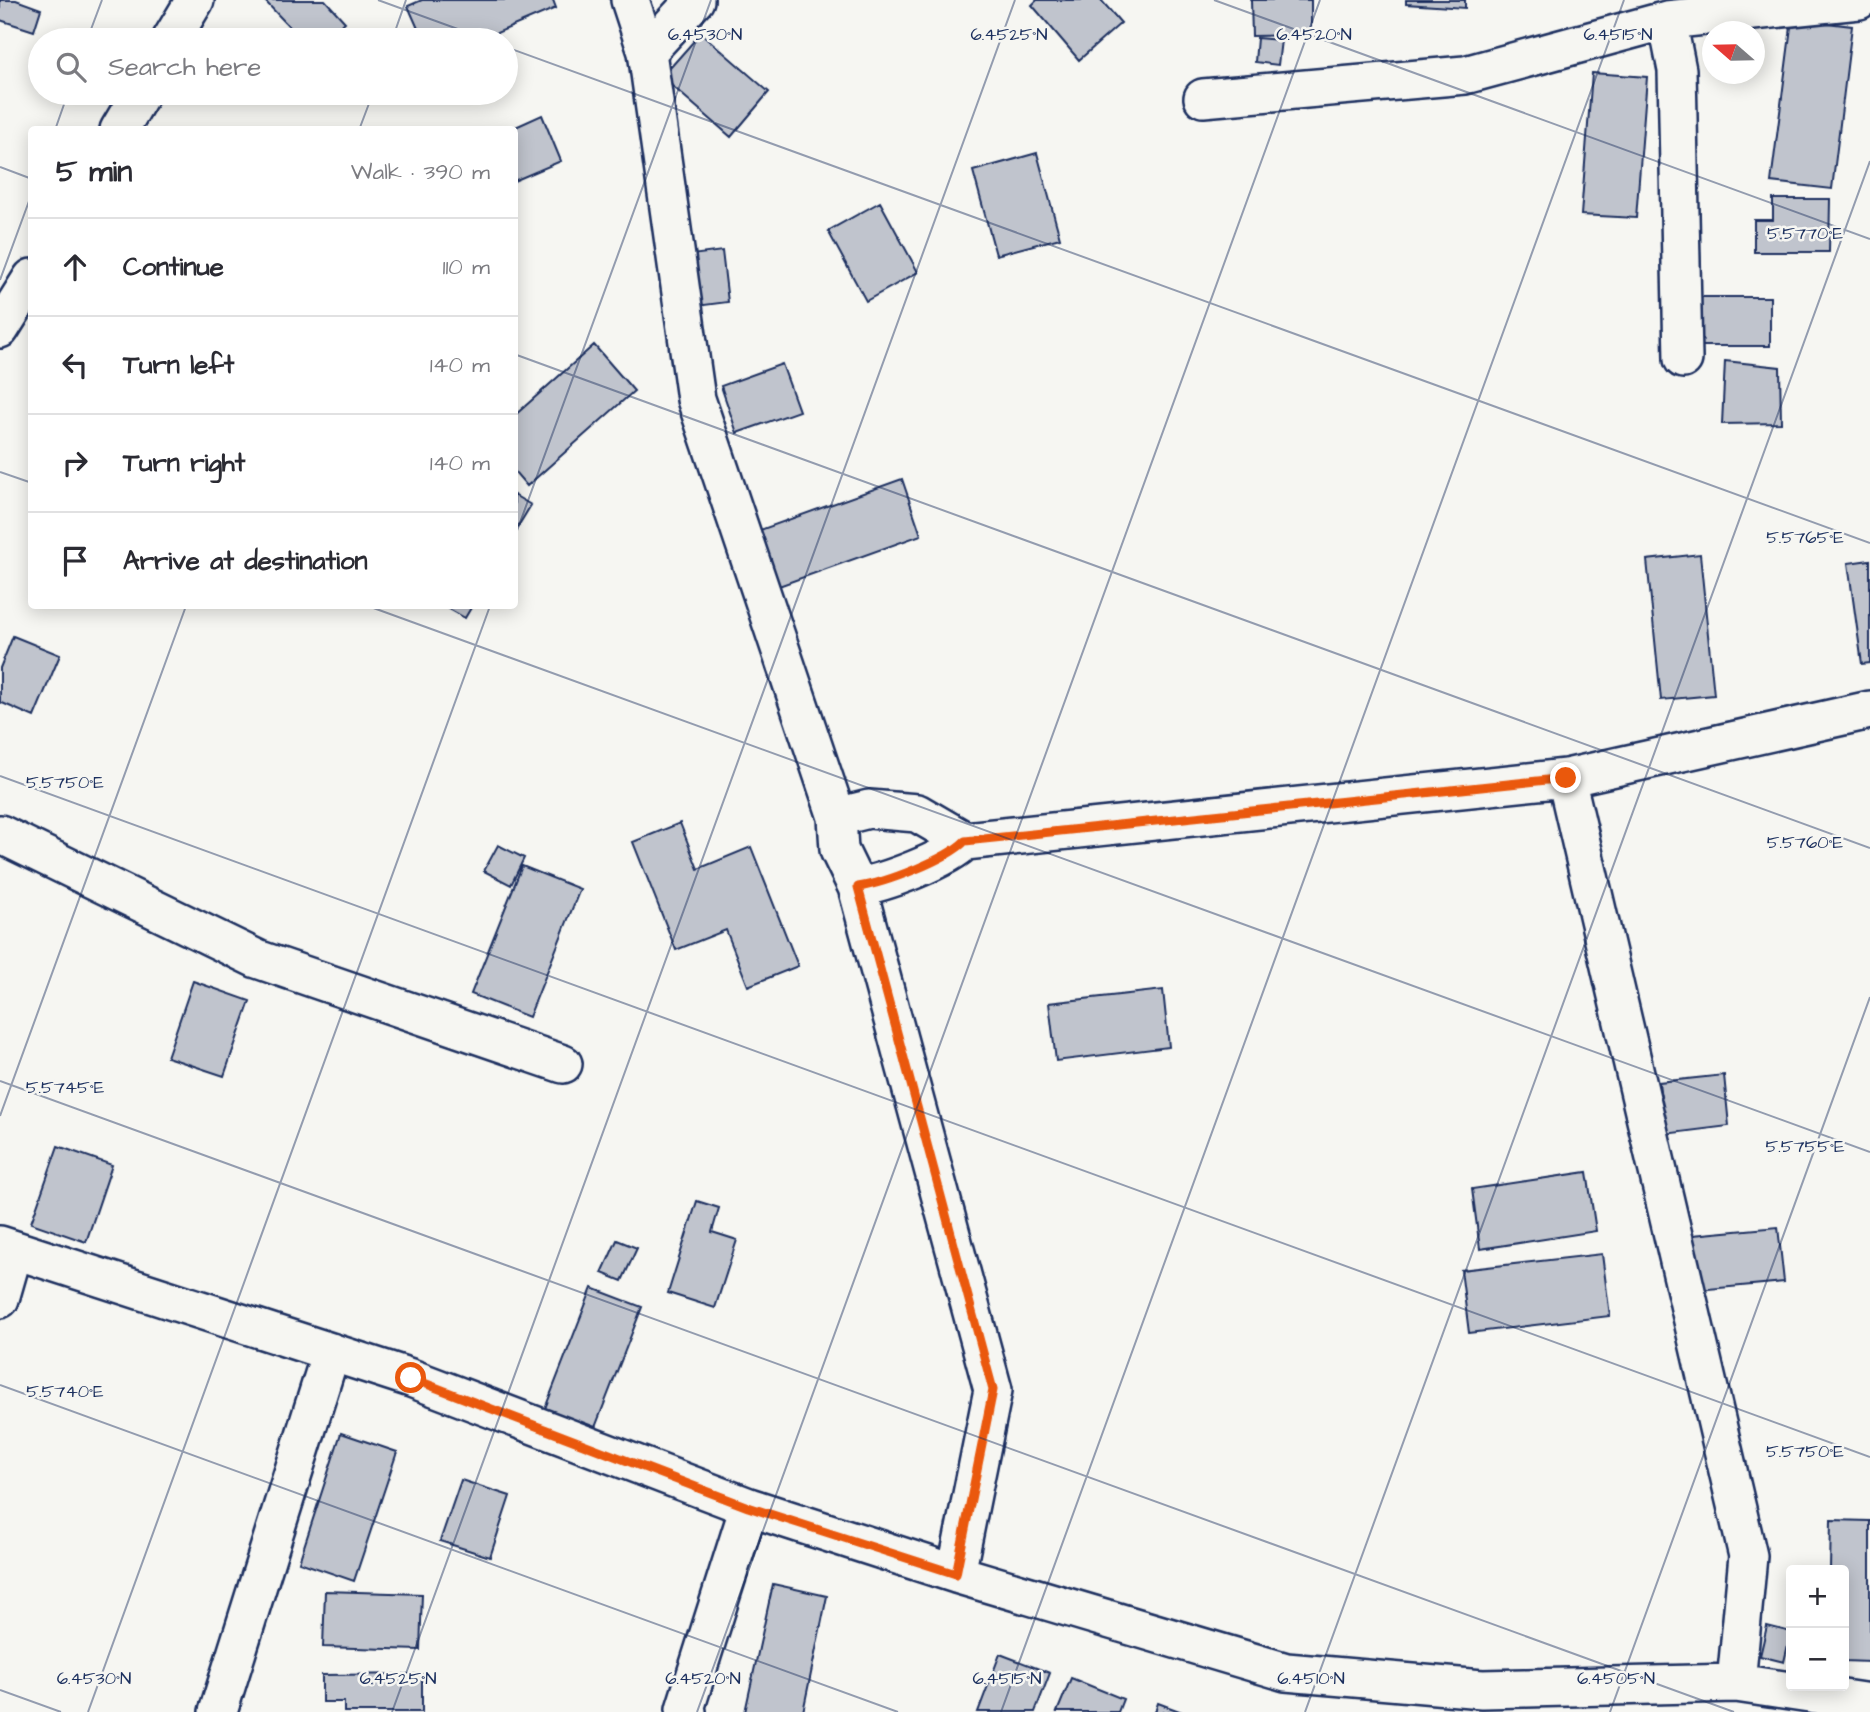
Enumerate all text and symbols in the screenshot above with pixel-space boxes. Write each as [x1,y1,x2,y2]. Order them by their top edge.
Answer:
north arrow [1702,21,1765,84]
text: 6.4530°N [668,22,742,47]
text: 6.4525°N [970,22,1048,47]
text: 6.4520°N [1276,22,1352,47]
text: 6.4515°N [1583,22,1653,47]
search box [28,28,518,105]
icon: search [52,48,90,86]
text: Search here [108,49,261,85]
text: 5 min [56,151,132,193]
text: Walk · 390 m [351,156,490,188]
text: 5.5770°E [1767,221,1843,246]
icon: ahead [56,248,94,286]
text: Continue [123,249,224,285]
text: 110 m [442,251,490,283]
icon: left [56,346,94,384]
text: Turn left [123,347,234,383]
text: 140 m [430,349,490,381]
icon: right [56,444,94,482]
text: Turn right [123,445,245,481]
text: 140 m [430,447,490,479]
text: 5.5765°E [1766,525,1844,550]
icon: arrive [56,542,94,580]
text: Arrive at destination [123,543,368,579]
route end [1550,762,1581,793]
text: 5.5750°E [26,770,104,795]
text: 5.5760°E [1767,830,1844,855]
text: 5.5745°E [26,1075,105,1100]
text: 5.5755°E [1765,1134,1845,1159]
route start [395,1362,426,1393]
text: 5.5740°E [26,1379,104,1404]
text: 5.5750°E [1766,1439,1844,1464]
map controls [1786,1565,1849,1691]
button: + [1786,1565,1849,1628]
button: − [1786,1628,1849,1691]
text: 6.4530°N [57,1666,131,1691]
text: 6.4525°N [359,1666,437,1691]
text: 6.4520°N [665,1666,741,1691]
text: 6.4515°N [972,1666,1042,1691]
text: 6.4510°N [1277,1666,1345,1691]
text: 6.4505°N [1577,1666,1655,1691]

